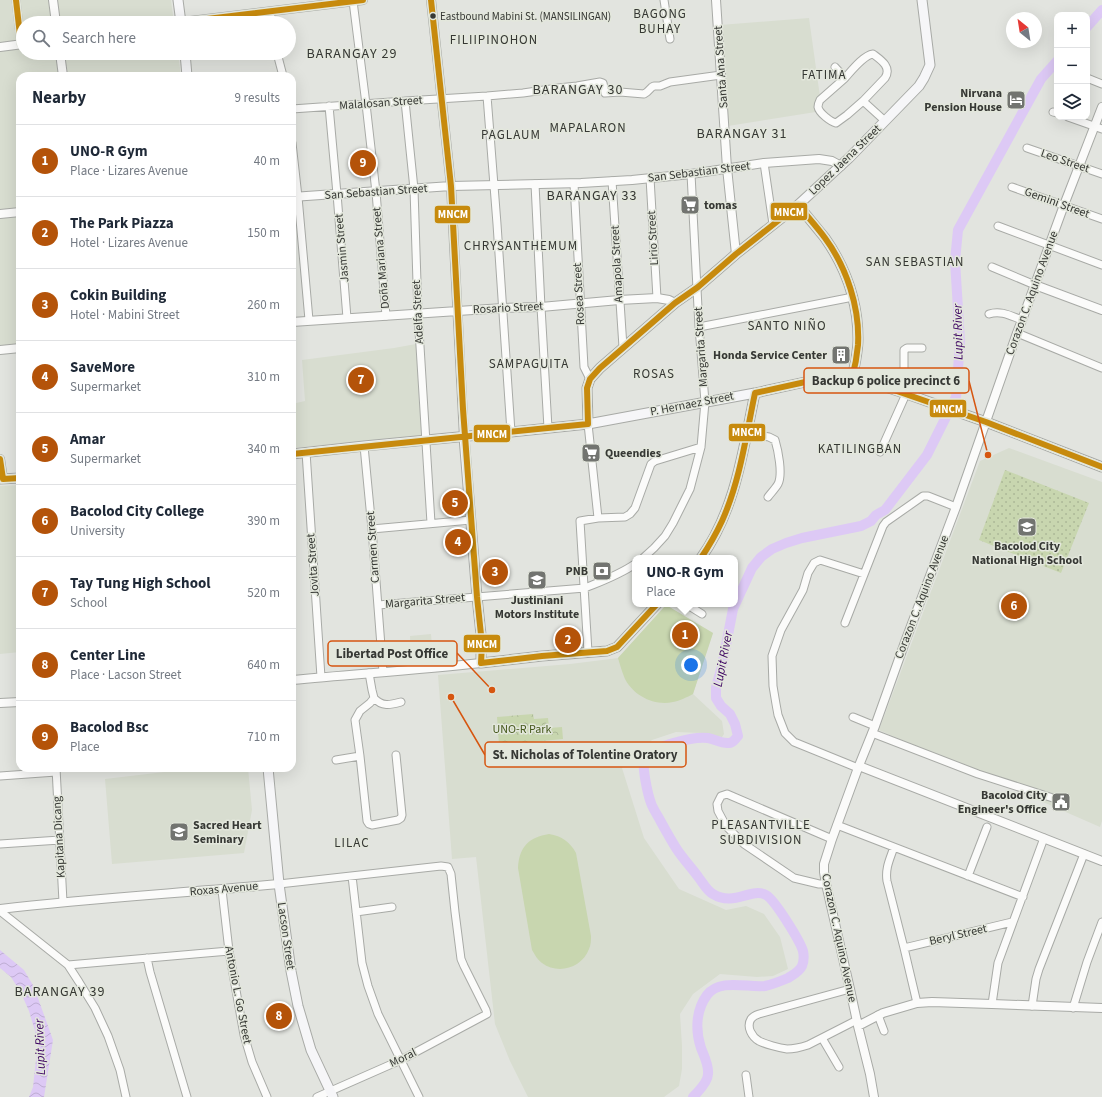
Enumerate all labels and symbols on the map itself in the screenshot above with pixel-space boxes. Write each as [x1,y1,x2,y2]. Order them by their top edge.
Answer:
district label: BAGONG BUHAY [633,5,687,38]
place label: Eastbound Mabini St. (MANSILINGAN) [440,9,611,24]
marker: Eastbound Mabini St. (MANSILINGAN) [428,11,438,21]
north arrow [1006,12,1042,48]
street label: Santa Ana Street [710,25,732,109]
district label: FILIIPINOHON [450,31,538,49]
district label: BARANGAY 29 [307,44,397,64]
district label: FATIMA [801,66,847,84]
district label: BARANGAY 30 [533,80,623,100]
place label: Nirvana Pension House [924,85,1002,116]
hotel icon: Nirvana Pension House [1005,89,1027,111]
street label: Malalosan Street [339,92,423,114]
district label: MAPALARON [549,119,627,137]
street label: Lopez Jaena Street [805,121,885,199]
district label: BARANGAY 31 [697,124,787,144]
district label: PAGLAUM [481,126,541,144]
street label: Leo Street [1038,145,1092,177]
pin: 9 [350,148,376,178]
street label: San Sebastian Street [647,157,751,187]
street label: San Sebastian Street [324,180,428,204]
street label: Gemini Street [1022,183,1092,223]
district label: BARANGAY 33 [547,186,637,206]
supermarket icon: tomas [679,194,701,216]
place label: tomas [704,197,737,214]
line badge: MNCM [770,202,808,221]
line badge: MNCM [434,205,471,224]
text: MNCM [774,205,804,220]
street label: Doña Mariana Street [368,206,394,310]
text: MNCM [438,207,468,222]
street label: Lirio Street [643,210,663,266]
street label: Jasmin Street [331,213,353,283]
street label: Amapola Street [606,225,628,303]
street label: Corazon C. Aquino Avenue [1002,228,1062,358]
district label: CHRYSANTHEMUM [464,237,578,255]
district label: SAN SEBASTIAN [865,253,965,271]
street label: Rosea Street [569,262,589,326]
street label: Adelfa Street [408,280,428,344]
street label: Rosario Street [472,298,544,318]
water label: Lupit River [949,303,967,360]
street label: Margarita Street [690,306,712,388]
district label: SANTO NIÑO [747,317,827,335]
building icon: Honda Service Center [830,344,852,366]
place label: Honda Service Center [713,347,827,364]
district label: SAMPAGUITA [489,355,569,373]
pin: 7 [348,365,374,395]
district label: ROSAS [633,365,675,383]
callout: Backup 6 police precinct 6 [804,368,969,393]
text: Backup 6 police precinct 6 [812,372,960,390]
street label: P. Hernaez Street [649,388,735,420]
line badge: MNCM [929,399,967,418]
text: MNCM [933,402,963,417]
line badge: MNCM [728,423,766,442]
line badge: MNCM [473,424,511,443]
text: MNCM [732,425,762,440]
text: MNCM [477,427,507,442]
district label: KATILINGBAN [818,440,902,458]
supermarket icon: Queendies [580,442,602,464]
place label: Queendies [605,445,661,462]
pin: 5 [442,488,468,518]
street label: Carmen Street [362,510,384,584]
school or university icon: Bacolod City National High School [1016,516,1038,538]
pin: 4 [445,527,471,557]
street label: Jovita Street [302,533,324,597]
street label: Corazon C. Aquino Avenue [891,533,953,661]
place label: Bacolod City National High School [972,538,1083,569]
pin: 3 [482,557,508,587]
bank icon: PNB [591,560,613,582]
place label: PNB [566,563,588,580]
school or university icon: Justiniani Motors Institute [526,569,548,591]
street label: Margarita Street [384,589,466,613]
pin: 6 [1001,591,1027,621]
place label: Justiniani Motors Institute [495,592,579,623]
pin: 1 [672,620,698,650]
pin: 2 [555,625,581,655]
water label: Lupit River [709,629,737,688]
line badge: MNCM [463,634,501,653]
text: MNCM [467,637,497,652]
callout: Libertad Post Office [328,641,457,666]
text: Libertad Post Office [336,645,449,663]
your location [681,655,701,675]
park label: UNO-R Park [493,721,551,738]
callout: St. Nicholas of Tolentine Oratory [485,742,686,767]
text: St. Nicholas of Tolentine Oratory [492,746,678,764]
place label: Bacolod City Engineer's Office [958,787,1048,818]
public building icon: Bacolod City Engineer's Office [1050,791,1072,813]
street label: Kapitana Dicang [48,796,70,878]
district label: PLEASANTVILLE SUBDIVISION [711,816,811,849]
place label: Sacred Heart Seminary [193,817,262,848]
school or university icon: Sacred Heart Seminary [168,821,190,843]
district label: LILAC [334,834,370,852]
street label: Corazon C. Aquino Avenue [817,872,861,1004]
street label: Roxas Avenue [189,878,259,900]
street label: Lacson Street [273,901,299,971]
street label: Beryl Street [928,920,988,950]
street label: Antonio L. Go Street [220,945,256,1045]
district label: BARANGAY 39 [15,982,105,1002]
pin: 8 [266,1001,292,1031]
water label: Lupit River [30,1018,50,1075]
street label: Moral [387,1044,419,1072]

